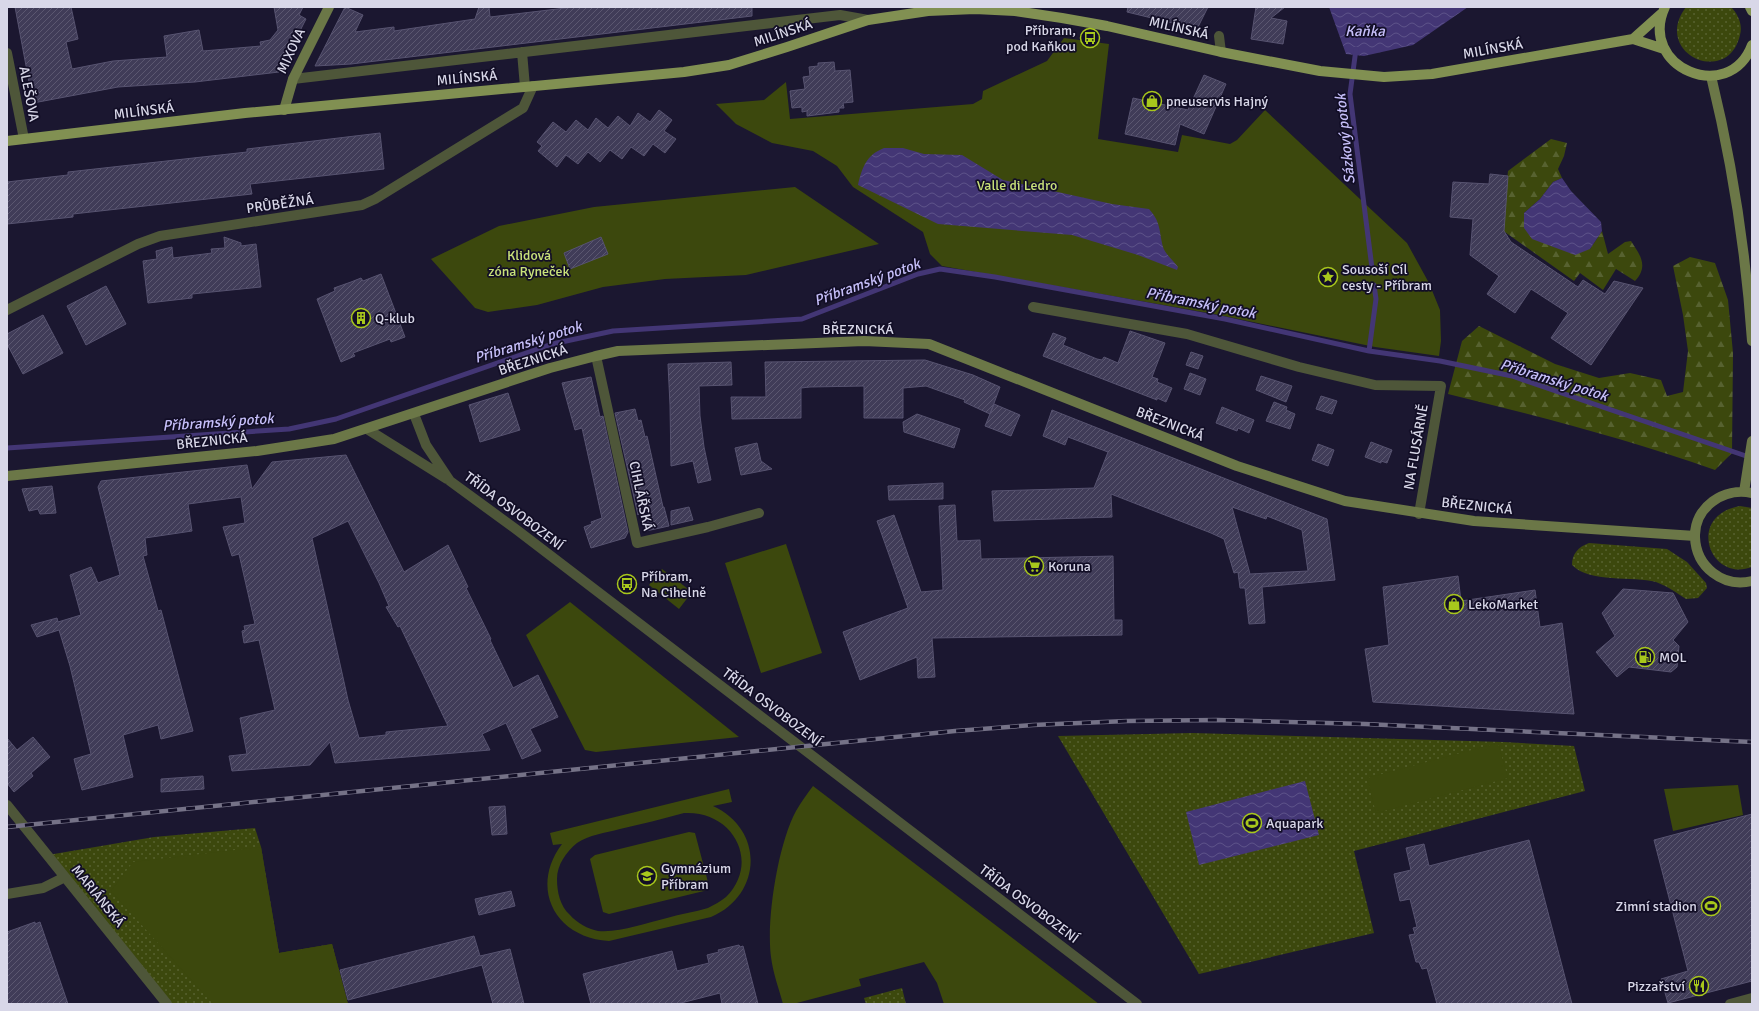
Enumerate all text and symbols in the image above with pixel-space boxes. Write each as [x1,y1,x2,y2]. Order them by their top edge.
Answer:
street label: MILÍNSKÁ [1147,13,1211,43]
street label: MILÍNSKÁ [751,15,815,50]
place label: Příbram, pod Kaňkou [1006,22,1076,55]
water label: Kaňka [1345,22,1385,40]
street label: MIXOVA [273,25,309,76]
bus stop icon: Příbram, pod Kaňkou [1079,27,1101,49]
street label: MILÍNSKÁ [1462,35,1525,63]
street label: ALEŠOVA [15,65,43,124]
street label: MILÍNSKÁ [436,67,499,89]
shop icon: pneuservis Hajný [1141,90,1163,112]
water label: Sázkový potok [1331,91,1359,185]
place label: pneuservis Hajný [1166,93,1268,110]
street label: MILÍNSKÁ [113,99,176,123]
park label: Valle di Ledro [977,177,1057,194]
street label: PRŮBĚŽNÁ [245,191,315,217]
park label: Klidová zóna Ryneček [488,247,570,280]
water label: Příbramský potok [812,254,924,310]
place label: Sousoší Cíl cesty - Příbram [1342,261,1432,294]
place icon: Sousoší Cíl cesty - Příbram [1317,266,1339,288]
water label: Příbramský potok [1145,284,1259,323]
building icon: Q-klub [350,307,372,329]
place label: Q-klub [375,310,415,327]
water label: Příbramský potok [472,317,585,367]
street label: BŘEZNICKÁ [822,321,894,338]
street label: BŘEZNICKÁ [496,341,570,379]
water label: Příbramský potok [1498,355,1611,405]
street label: BŘEZNICKÁ [1134,403,1207,445]
street label: NA FLUSÁRNĚ [1400,403,1432,491]
water label: Příbramský potok [162,409,276,435]
street label: BŘEZNICKÁ [175,429,249,453]
street label: CIHLÁŘSKÁ [625,460,657,533]
street label: TŘÍDA OSVOBOZENÍ [461,468,568,555]
street label: BŘEZNICKÁ [1440,494,1514,518]
supermarket icon: Koruna [1023,555,1045,577]
place label: Koruna [1048,558,1091,575]
place label: Příbram, Na Cihelně [641,568,706,601]
bus stop icon: Příbram, Na Cihelně [616,573,638,595]
shop icon: LekoMarket [1443,593,1465,615]
place label: LekoMarket [1468,596,1538,613]
fuel station icon: MOL [1634,646,1656,668]
place label: MOL [1659,649,1687,666]
street label: TŘÍDA OSVOBOZENÍ [719,664,826,751]
sports icon: Aquapark [1241,812,1263,834]
place label: Aquapark [1266,815,1323,832]
place label: Gymnázium Příbram [661,860,731,893]
street label: MARIÁNSKÁ [68,861,129,931]
street label: TŘÍDA OSVOBOZENÍ [976,861,1083,948]
school or university icon: Gymnázium Příbram [636,865,658,887]
sports icon: Zimní stadion [1700,895,1722,917]
place label: Zimní stadion [1616,898,1697,915]
restaurant icon: Pizzařství [1688,975,1710,997]
place label: Pizzařství [1627,978,1685,995]

